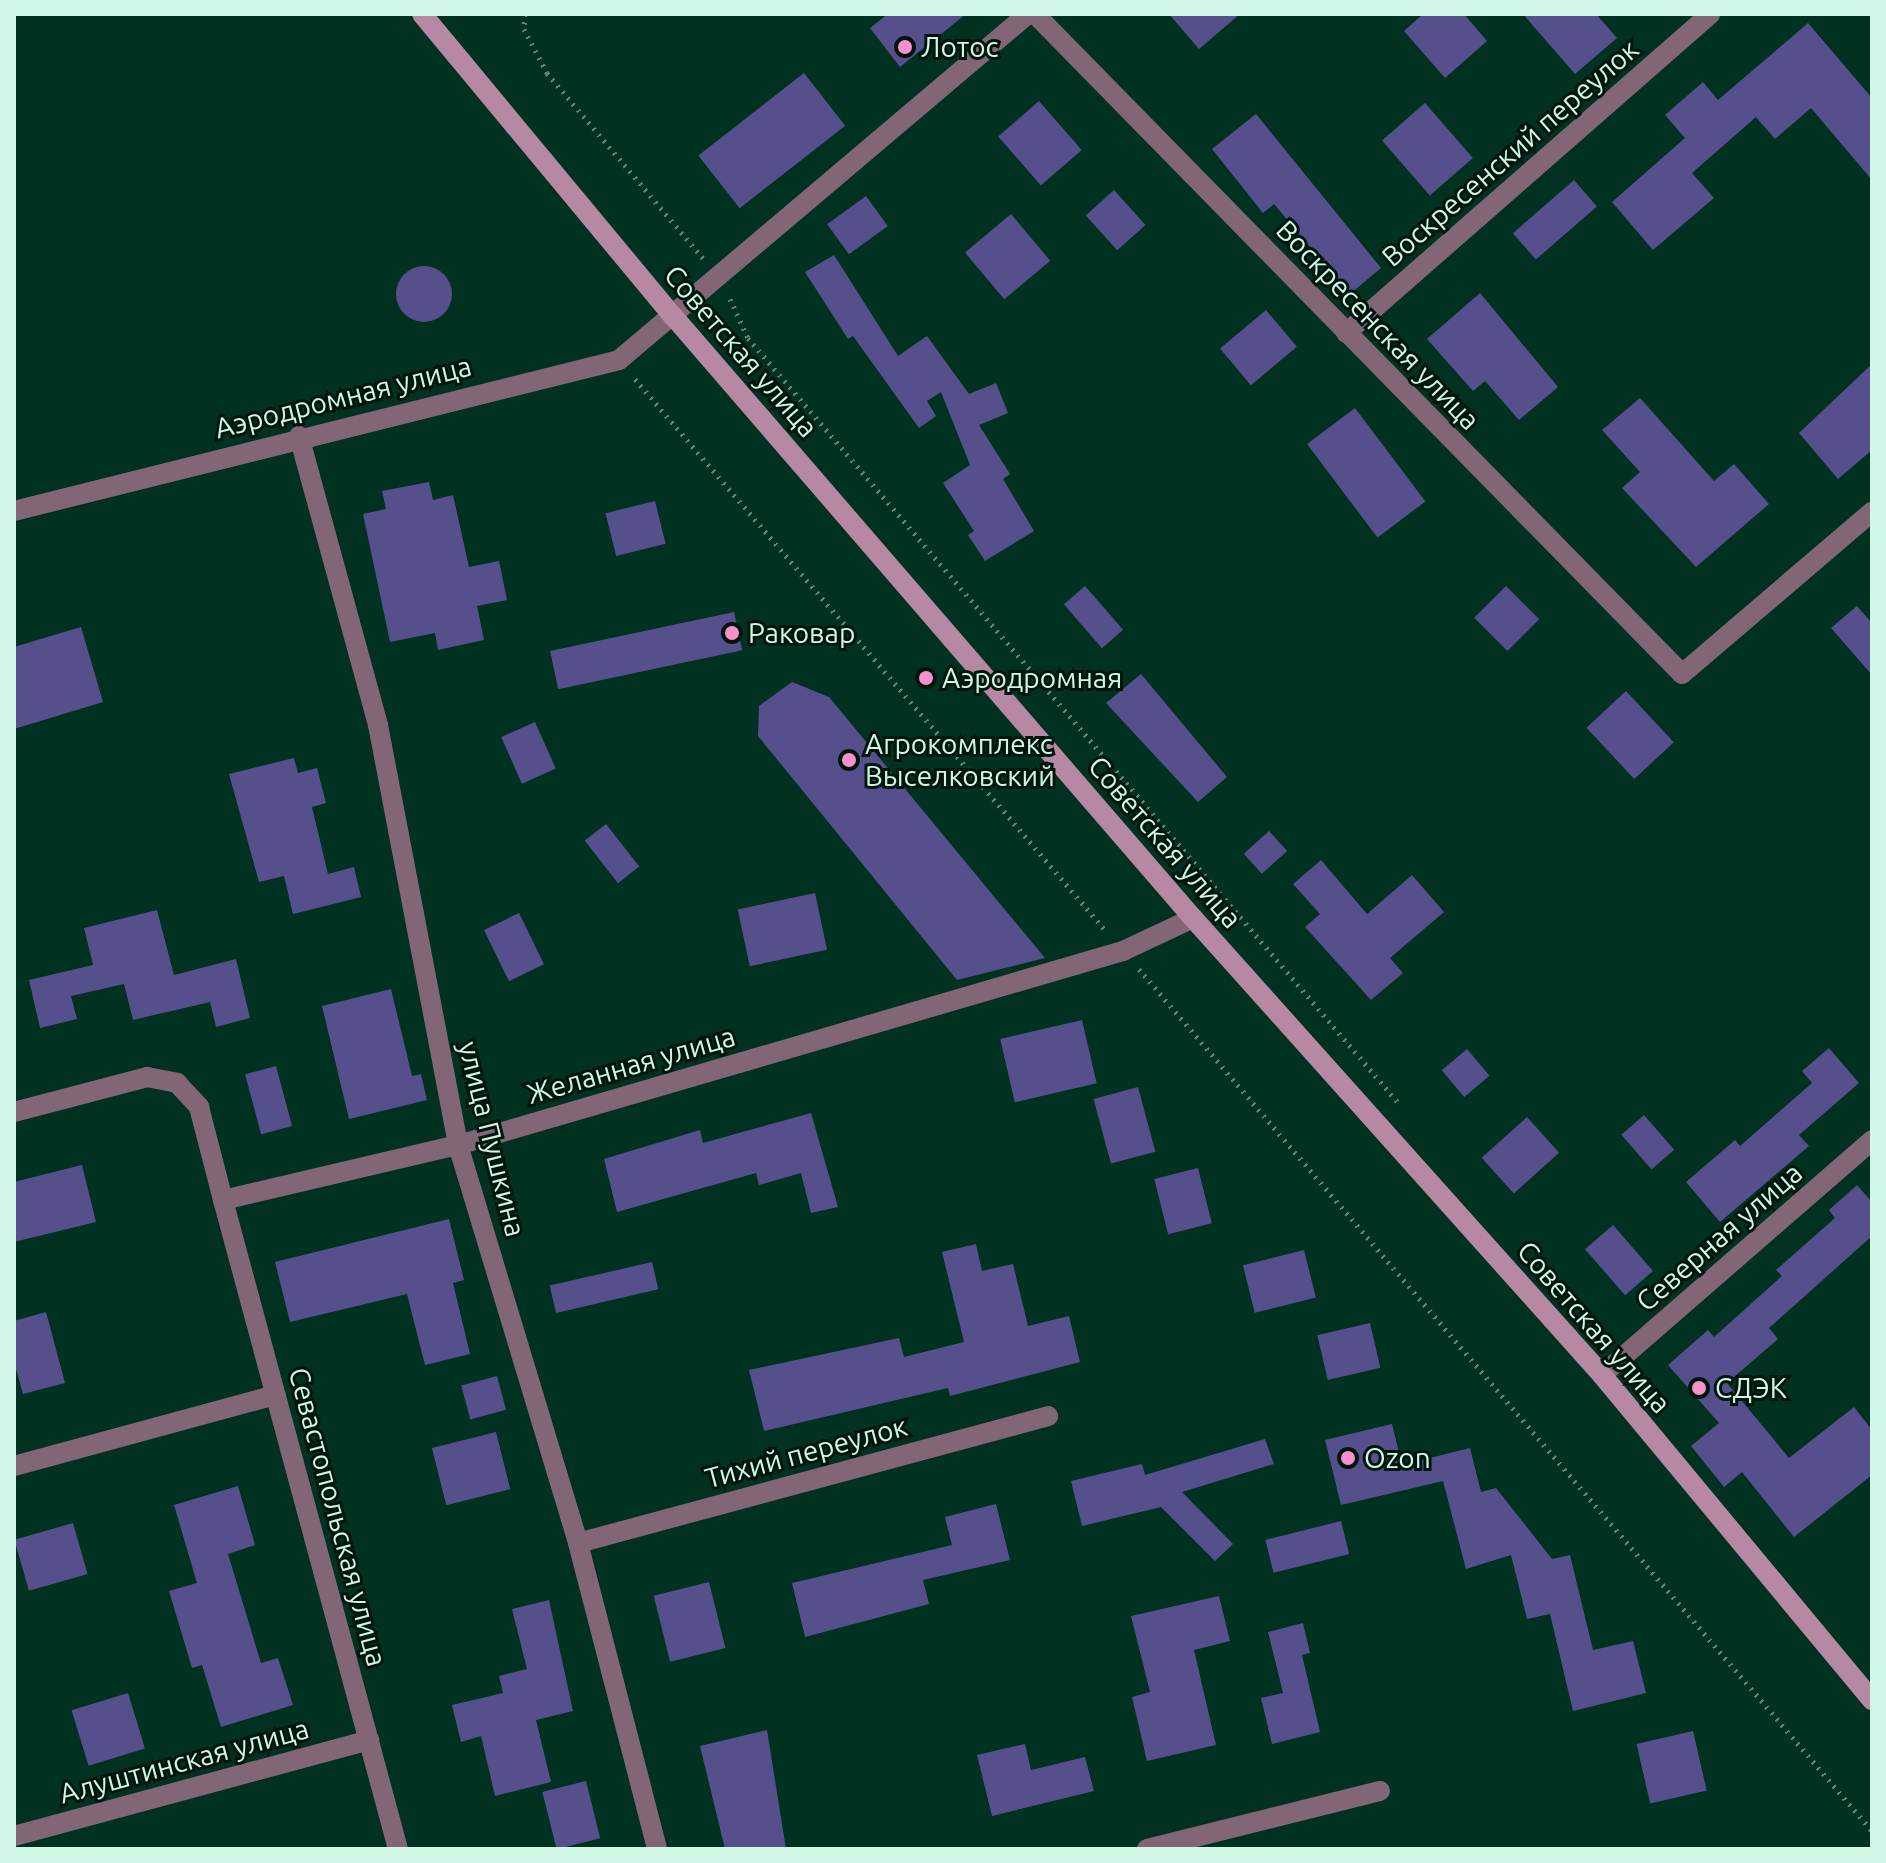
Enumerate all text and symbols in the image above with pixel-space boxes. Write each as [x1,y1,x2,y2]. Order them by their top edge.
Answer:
place label: Лотос [921,30,999,64]
street label: Воскресенский переулок [1375,32,1645,274]
marker: Лотос [896,38,914,56]
street label: Воскресенская улица [1269,213,1487,437]
street label: Советская улица [657,258,825,444]
street label: Аэродромная улица [211,349,475,445]
place label: Раковар [748,616,855,650]
marker: Раковар [723,624,741,642]
place label: Аэродромная [942,661,1122,695]
marker: Аэродромная [917,669,935,687]
place label: Агрокомплекс Выселковский [865,727,1055,793]
street label: Советская улица [1081,749,1249,935]
marker: Агрокомплекс Выселковский [840,751,858,769]
street label: Желанная улица [523,1019,739,1111]
street label: улица Пушкина [451,1038,533,1240]
street label: Северная улица [1629,1156,1809,1318]
street label: Советская улица [1510,1234,1678,1420]
street label: Севастопольская улица [282,1364,394,1670]
place label: СДЭК [1715,1371,1787,1405]
marker: СДЭК [1690,1379,1708,1397]
street label: Тихий переулок [701,1409,911,1495]
place label: Ozon [1364,1441,1431,1475]
marker: Ozon [1339,1449,1357,1467]
street label: Алуштинская улица [56,1712,312,1810]

